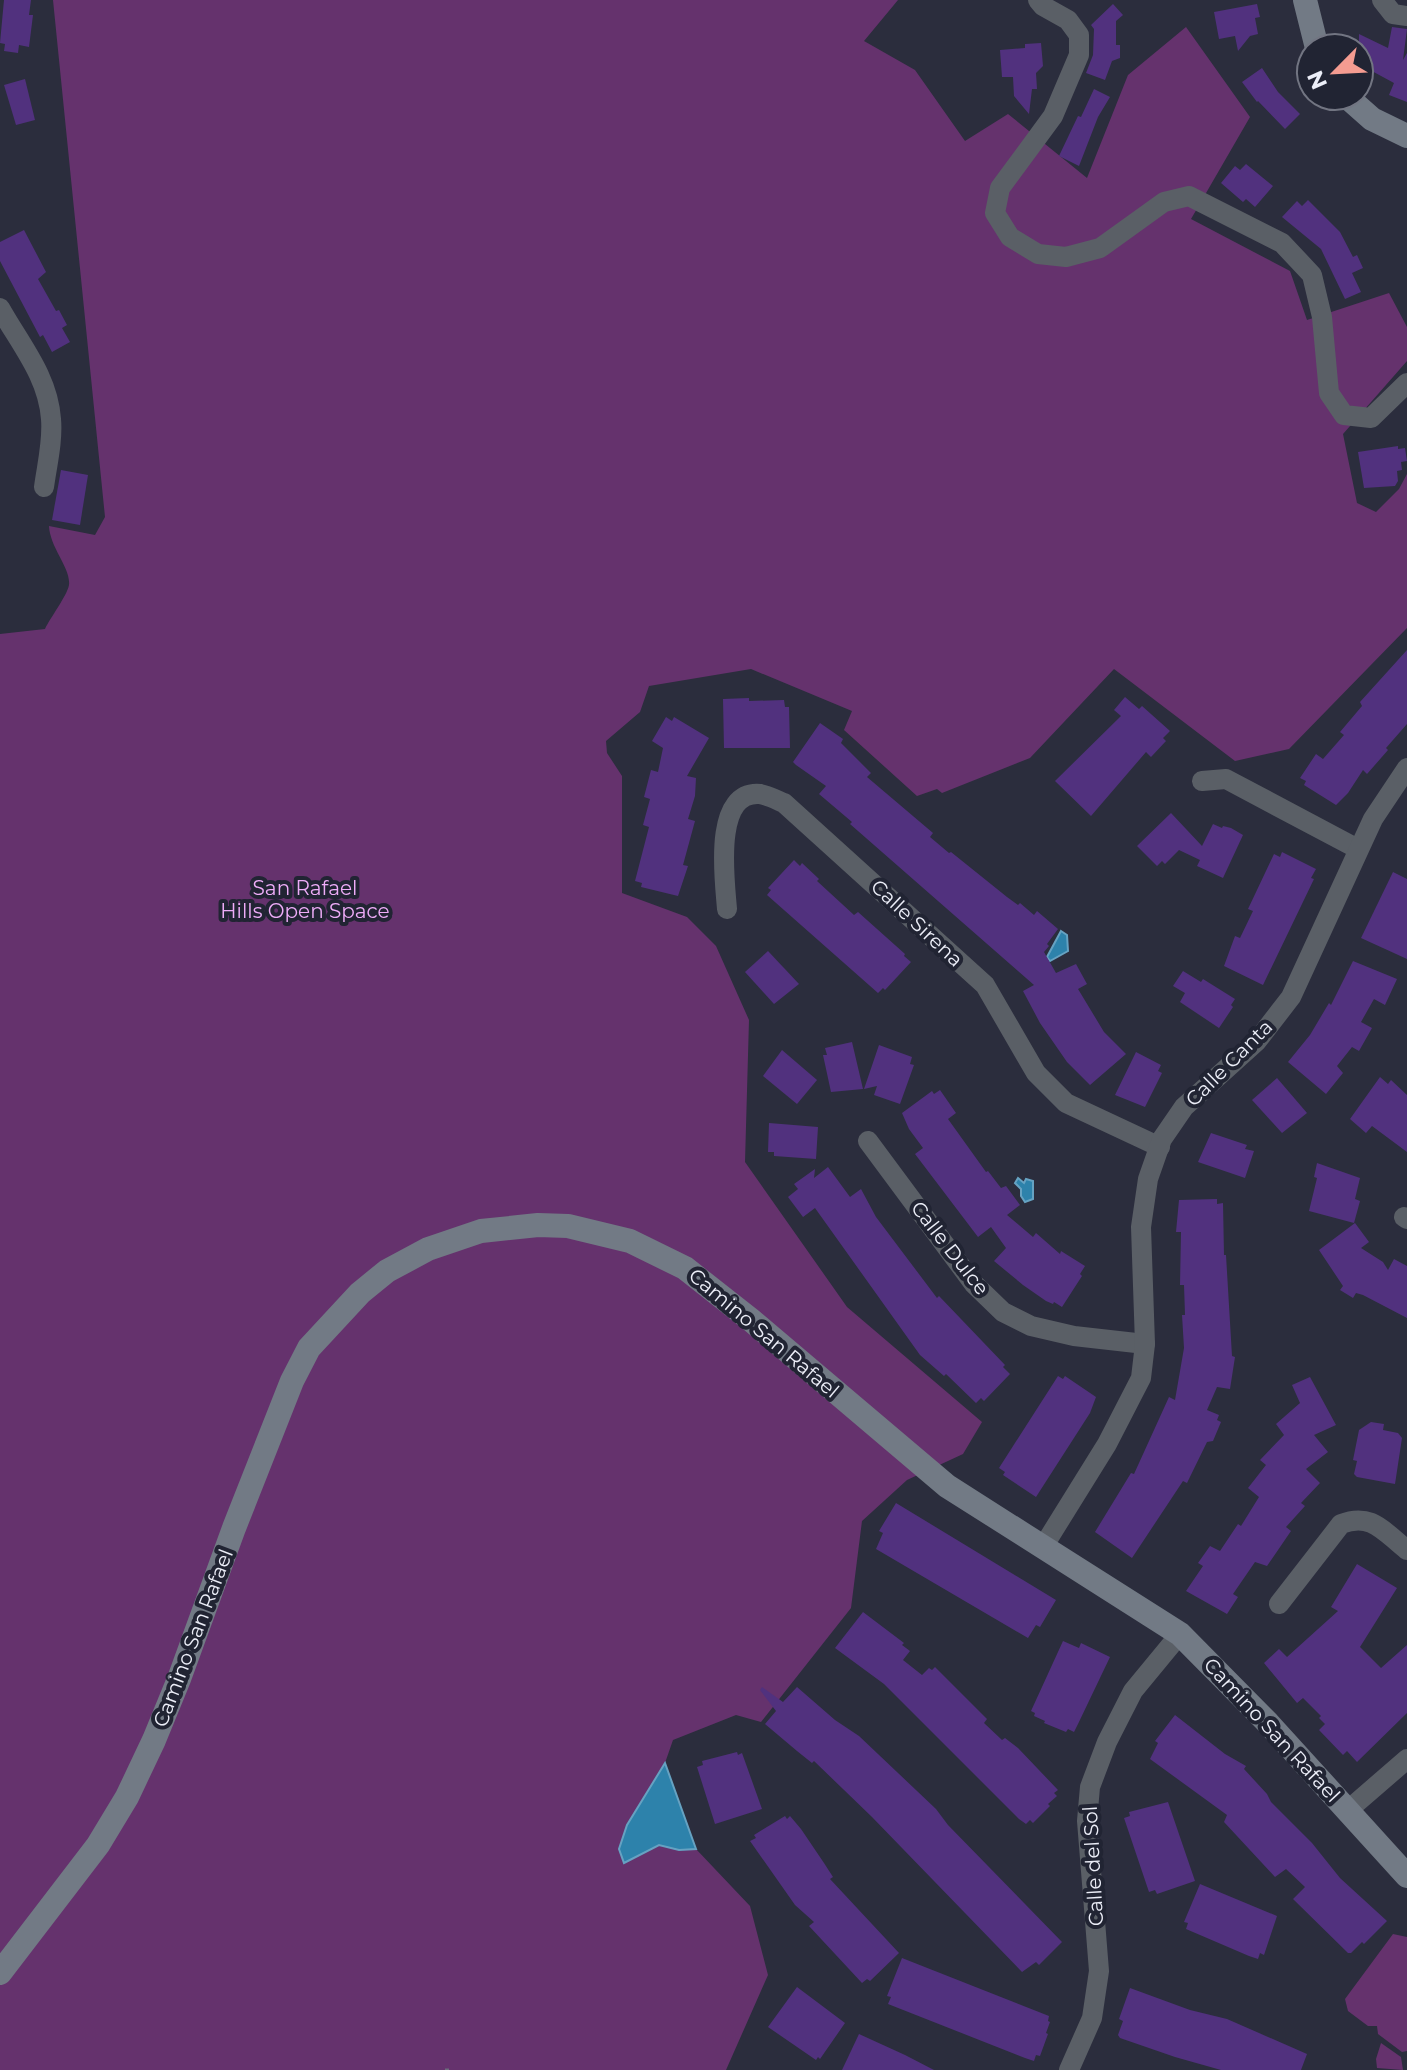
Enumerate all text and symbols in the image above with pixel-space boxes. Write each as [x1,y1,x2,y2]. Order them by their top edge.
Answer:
north arrow [1295,32,1375,112]
text: N [1301,66,1333,94]
street label: Calle Sirena [866,874,968,972]
park label: San Rafael Hills Open Space [220,876,390,923]
street label: Calle Canta [1181,1015,1277,1111]
street label: Calle Dulce [906,1196,994,1300]
street label: Camino San Rafael [684,1263,844,1403]
street label: Camino San Rafael [148,1546,238,1730]
street label: Camino San Rafael [1199,1653,1345,1807]
street label: Calle del Sol [1078,1805,1108,1927]

